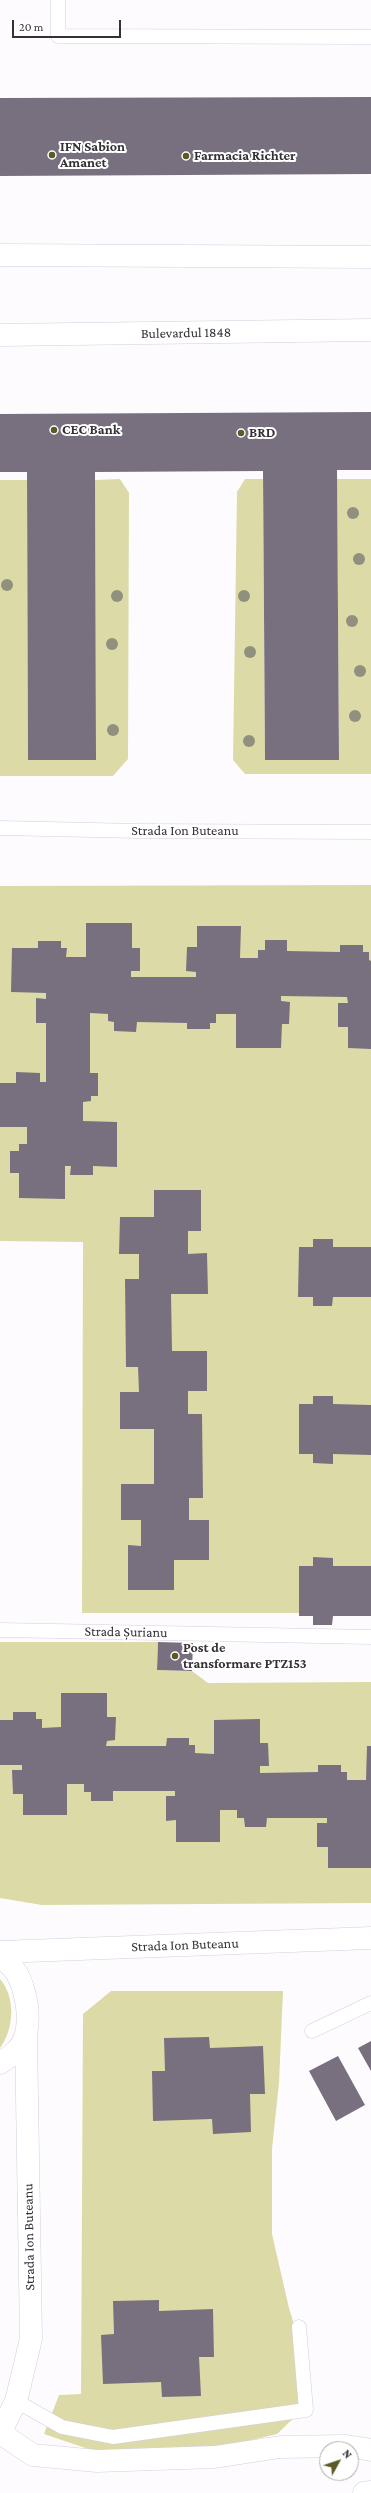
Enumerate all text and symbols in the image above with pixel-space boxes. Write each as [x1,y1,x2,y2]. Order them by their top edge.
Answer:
scale bar [14,12,123,38]
text: 20 m [19,20,43,34]
place label: IFN Sabion Amanet [60,139,125,172]
place label: Farmacia Richter [194,148,296,164]
marker: IFN Sabion Amanet [47,150,57,160]
marker: Farmacia Richter [181,151,191,161]
street label: Bulevardul 1848 [141,324,231,342]
place label: CEC Bank [62,422,120,438]
marker: CEC Bank [49,425,59,435]
place label: BRD [249,425,275,441]
marker: BRD [236,428,246,438]
street label: Strada Ion Buteanu [131,823,239,839]
street label: Strada Șurianu [84,1623,168,1641]
place label: Post de transformare PTZ153 [183,1640,307,1672]
marker: Post de transformare PTZ153 [170,1651,180,1661]
street label: Strada Ion Buteanu [131,1935,239,1955]
street label: Strada Ion Buteanu [20,2183,38,2291]
north arrow [319,2441,359,2481]
text: N [340,2447,354,2461]

